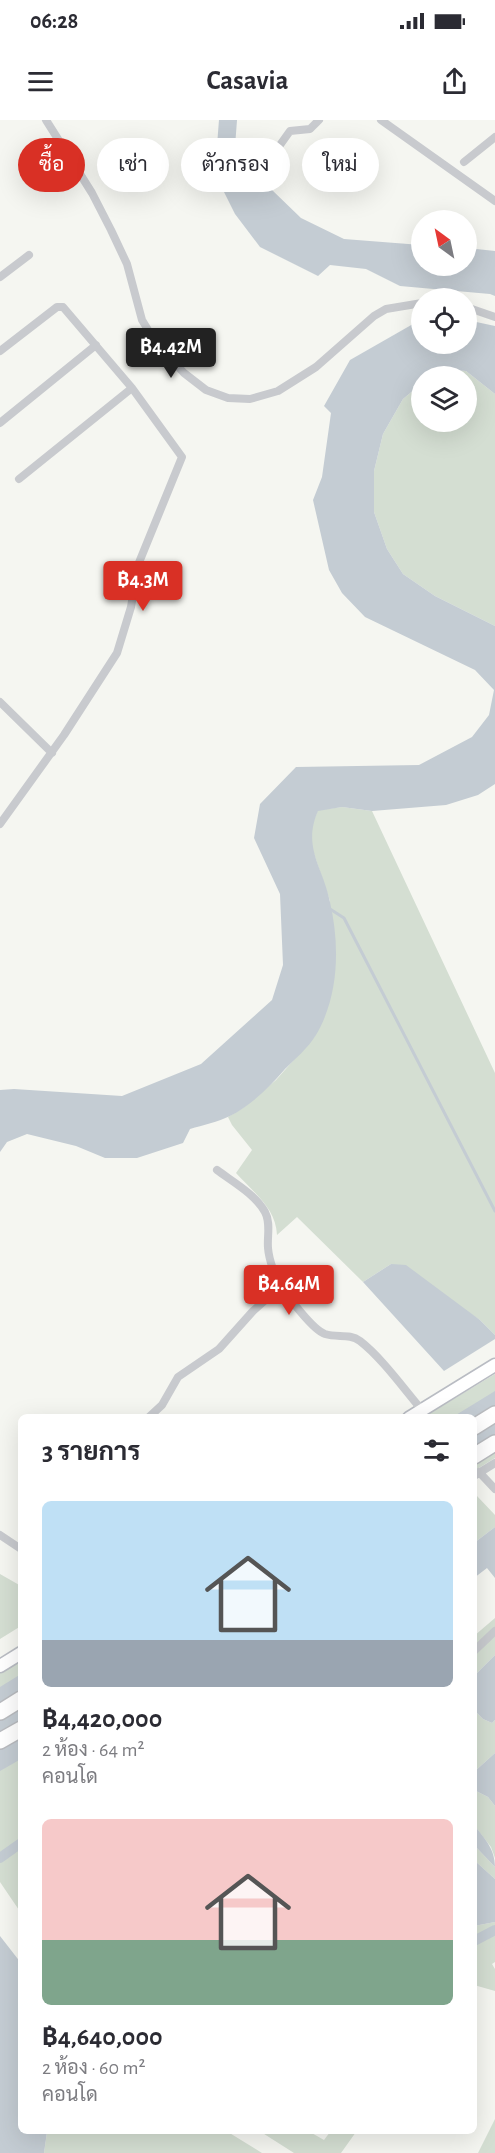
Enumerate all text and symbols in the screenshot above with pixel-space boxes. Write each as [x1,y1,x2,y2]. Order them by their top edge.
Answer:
text: 06:28 [30,10,78,32]
icon: menu [24,65,57,98]
icon: share [438,65,471,98]
text: Casavia [206,67,289,94]
chip: ซื้อ [18,138,85,192]
chip: เช่า [97,138,169,192]
chip: ตัวกรอง [181,138,290,192]
chip: ใหม่ [302,138,379,192]
north arrow [411,210,477,276]
map controls [411,210,477,432]
button: locate [411,288,477,354]
pin: ฿4.42M [122,328,220,379]
text: ฿4.42M [140,337,202,357]
button: layers [411,366,477,432]
pin: ฿4.3M [101,561,185,612]
text: ฿4.3M [117,570,169,590]
pin: ฿4.64M [240,1265,338,1316]
text: ฿4.64M [258,1274,320,1294]
icon: filters [420,1434,453,1467]
text: 3 รายการ [42,1439,140,1465]
icon: home [194,1540,302,1648]
text: ฿4,420,000 [42,1706,162,1732]
text: 2 ห้อง · 64 m² [42,1740,144,1760]
text: คอนโด [42,1767,98,1787]
icon: home [194,1858,302,1966]
text: ฿4,640,000 [42,2024,162,2050]
text: 2 ห้อง · 60 m² [42,2058,145,2078]
text: คอนโด [42,2085,98,2105]

